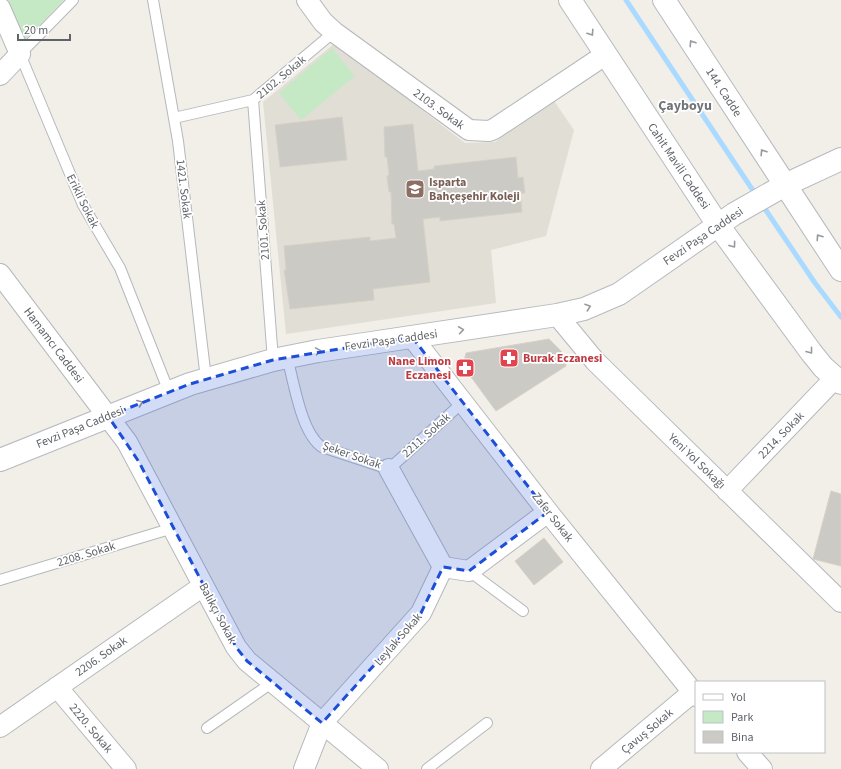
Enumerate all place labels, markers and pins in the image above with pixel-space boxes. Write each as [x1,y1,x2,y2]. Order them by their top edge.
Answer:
place label: Isparta Bahçeşehir Koleji [429,174,520,205]
school or university icon: Isparta Bahçeşehir Koleji [404,178,426,200]
pharmacy icon: Burak Eczanesi [498,347,520,369]
place label: Burak Eczanesi [523,350,602,367]
place label: Nane Limon Eczanesi [388,353,451,384]
pharmacy icon: Nane Limon Eczanesi [454,357,476,379]

